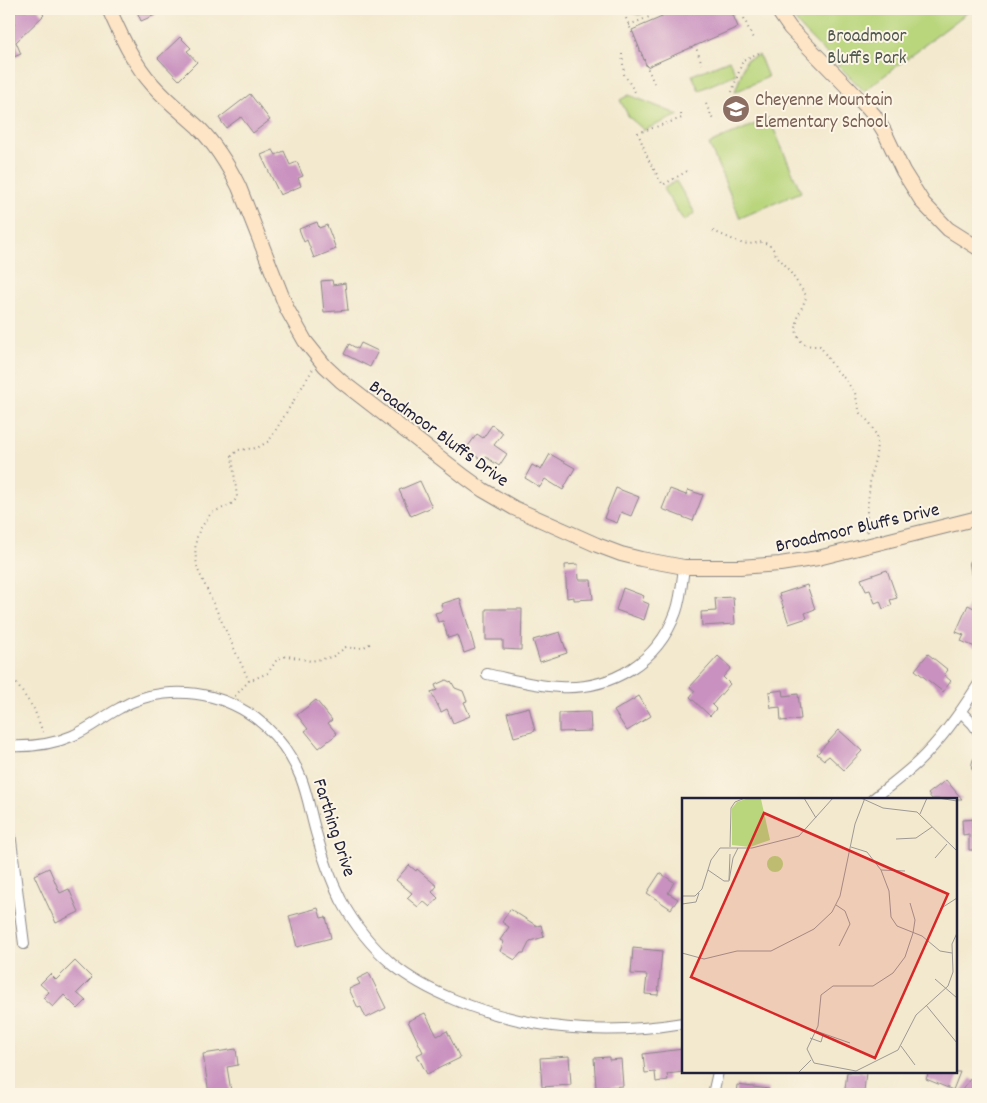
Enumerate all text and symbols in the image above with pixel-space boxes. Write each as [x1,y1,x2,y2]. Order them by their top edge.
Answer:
park label: Broadmoor Bluffs Park [827,24,907,73]
place label: Cheyenne Mountain Elementary School [755,88,893,137]
school or university icon: Cheyenne Mountain Elementary School [721,94,751,124]
street label: Broadmoor Bluffs Drive [362,375,514,495]
street label: Broadmoor Bluffs Drive [773,497,942,561]
street label: Farthing Drive [304,776,361,881]
inset map [682,798,957,1073]

